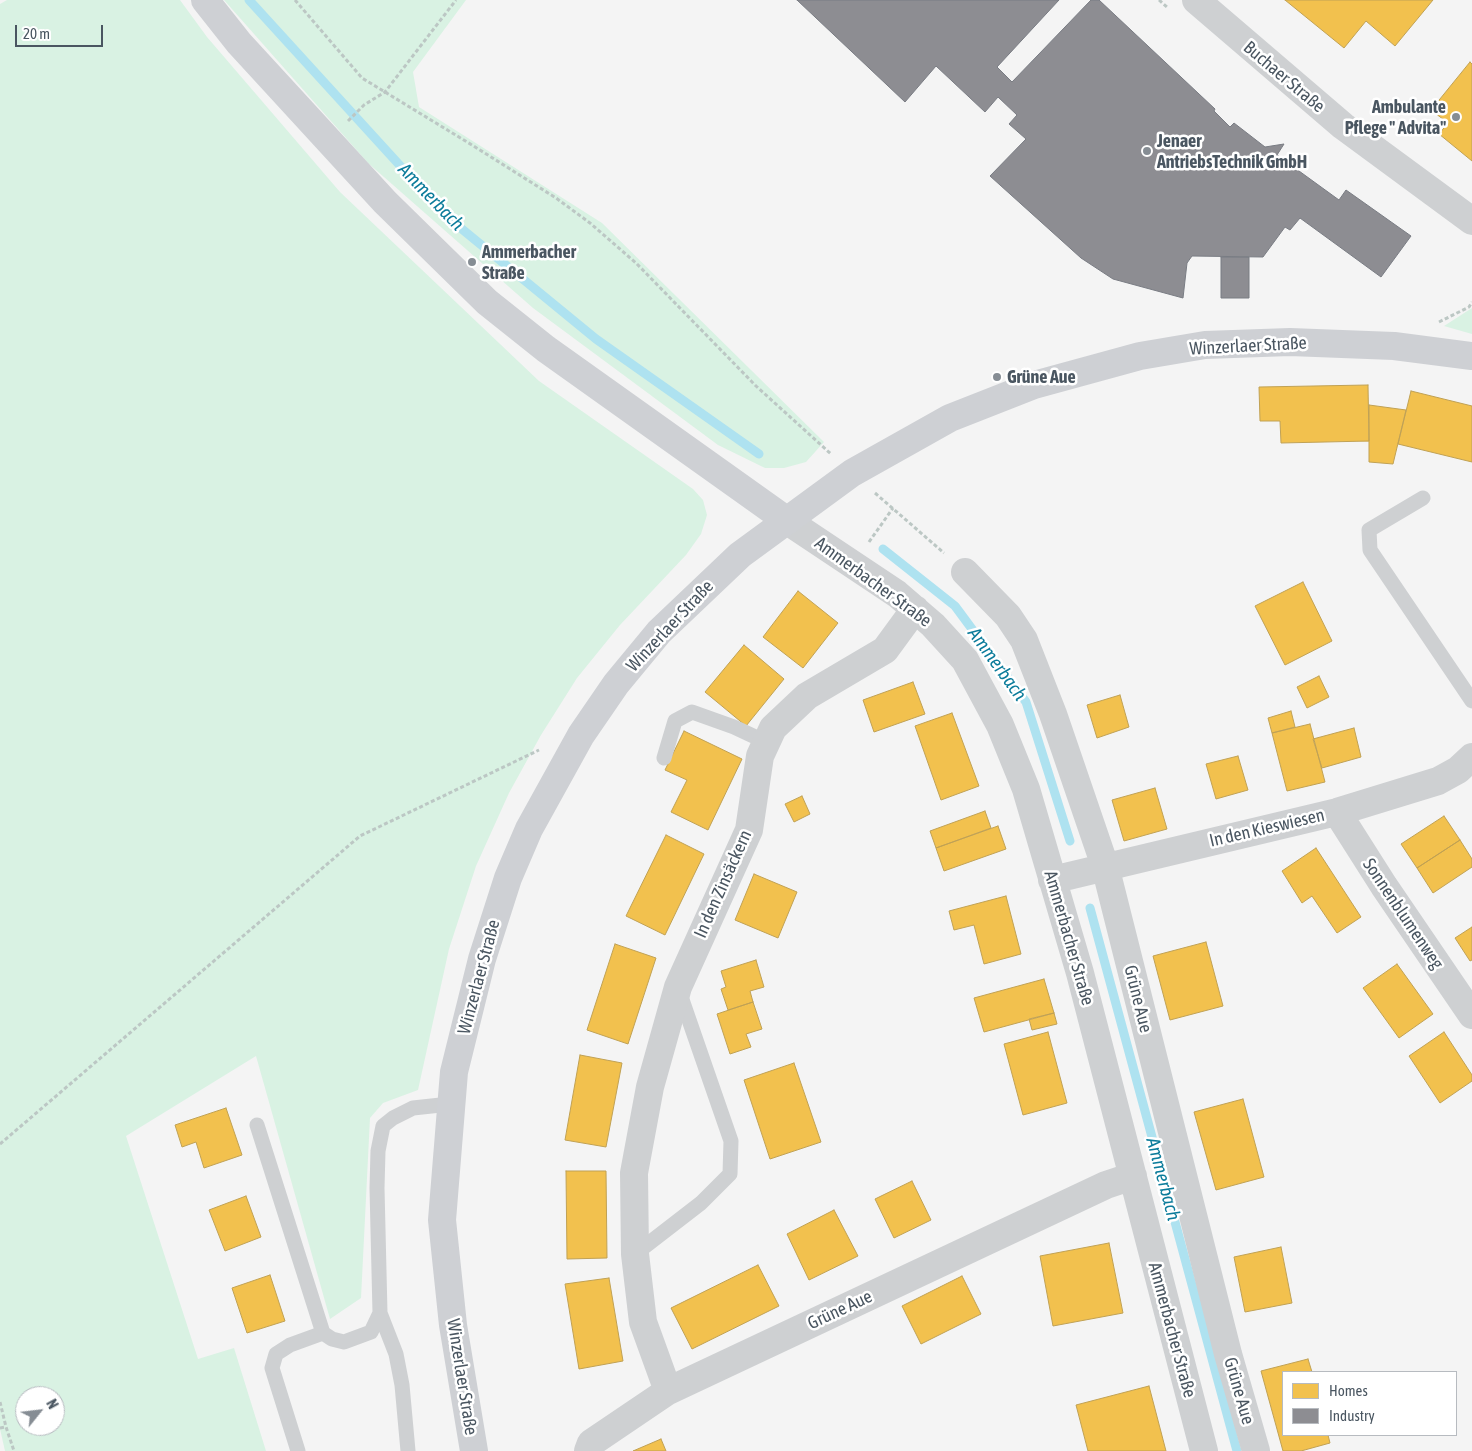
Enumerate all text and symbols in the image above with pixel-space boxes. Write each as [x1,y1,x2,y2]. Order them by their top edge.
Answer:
scale bar [18,15,105,47]
text: 20 m [23,25,50,42]
street label: Buchaer Straße [1239,37,1329,117]
place label: Ambulante Pflege " Advita" [1345,96,1446,138]
marker: Ambulante Pflege " Advita" [1450,111,1462,123]
place label: Jenaer AntriebsTechnik GmbH [1157,130,1307,172]
marker: Jenaer AntriebsTechnik GmbH [1141,145,1153,157]
water label: Ammerbach [393,159,469,235]
place label: Ammerbacher Straße [482,241,576,284]
marker: Ammerbacher Straße [466,256,478,268]
street label: Winzerlaer Straße [1189,332,1307,360]
place label: Grüne Aue [1007,366,1076,388]
marker: Grüne Aue [991,371,1003,383]
street label: Ammerbacher Straße [810,532,936,632]
street label: Winzerlaer Straße [622,576,718,676]
water label: Ammerbach [963,623,1031,705]
street label: In den Kieswiesen [1207,804,1327,852]
street label: In den Zinsäckern [690,827,756,941]
street label: Sonnenblumenweg [1358,855,1448,973]
street label: Ammerbacher Straße [1039,868,1099,1008]
street label: Winzerlaer Straße [453,917,505,1037]
street label: Grüne Aue [1119,963,1157,1035]
water label: Ammerbach [1141,1135,1185,1223]
street label: Ammerbacher Straße [1144,1260,1200,1400]
street label: Grüne Aue [804,1286,876,1334]
street label: Winzerlaer Straße [442,1317,482,1437]
street label: Grüne Aue [1219,1355,1259,1427]
legend [1282,1371,1457,1436]
text: Homes [1329,1382,1368,1399]
north arrow [15,1386,65,1436]
text: N [43,1397,61,1412]
text: Industry [1329,1407,1375,1424]

